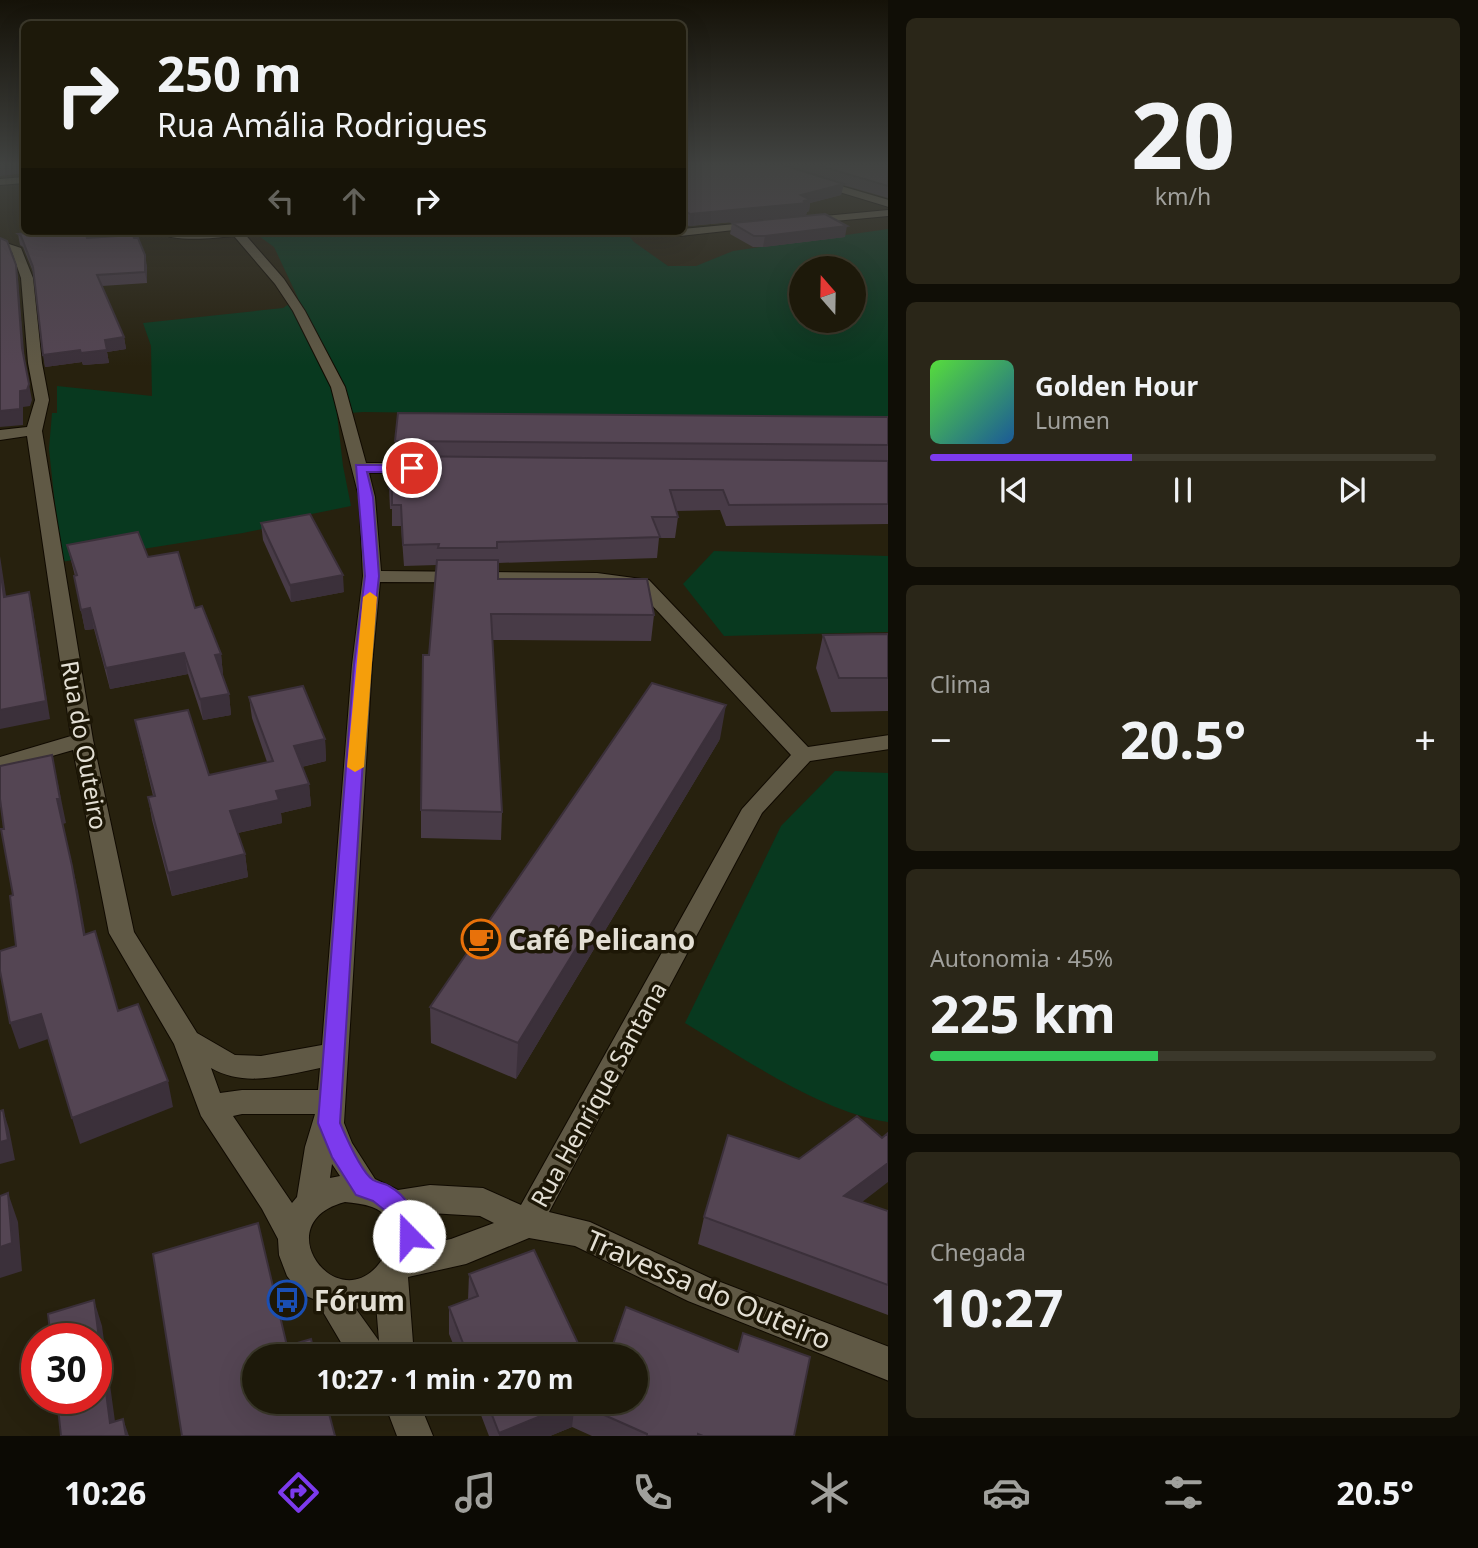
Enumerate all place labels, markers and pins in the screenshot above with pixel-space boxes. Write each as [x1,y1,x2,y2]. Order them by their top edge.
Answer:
pin [382,438,442,498]
cafe icon: Café Pelicano [460,918,502,960]
place label: Café Pelicano [508,920,695,958]
bus stop icon: Fórum [266,1279,308,1321]
place label: Fórum [314,1281,405,1319]

